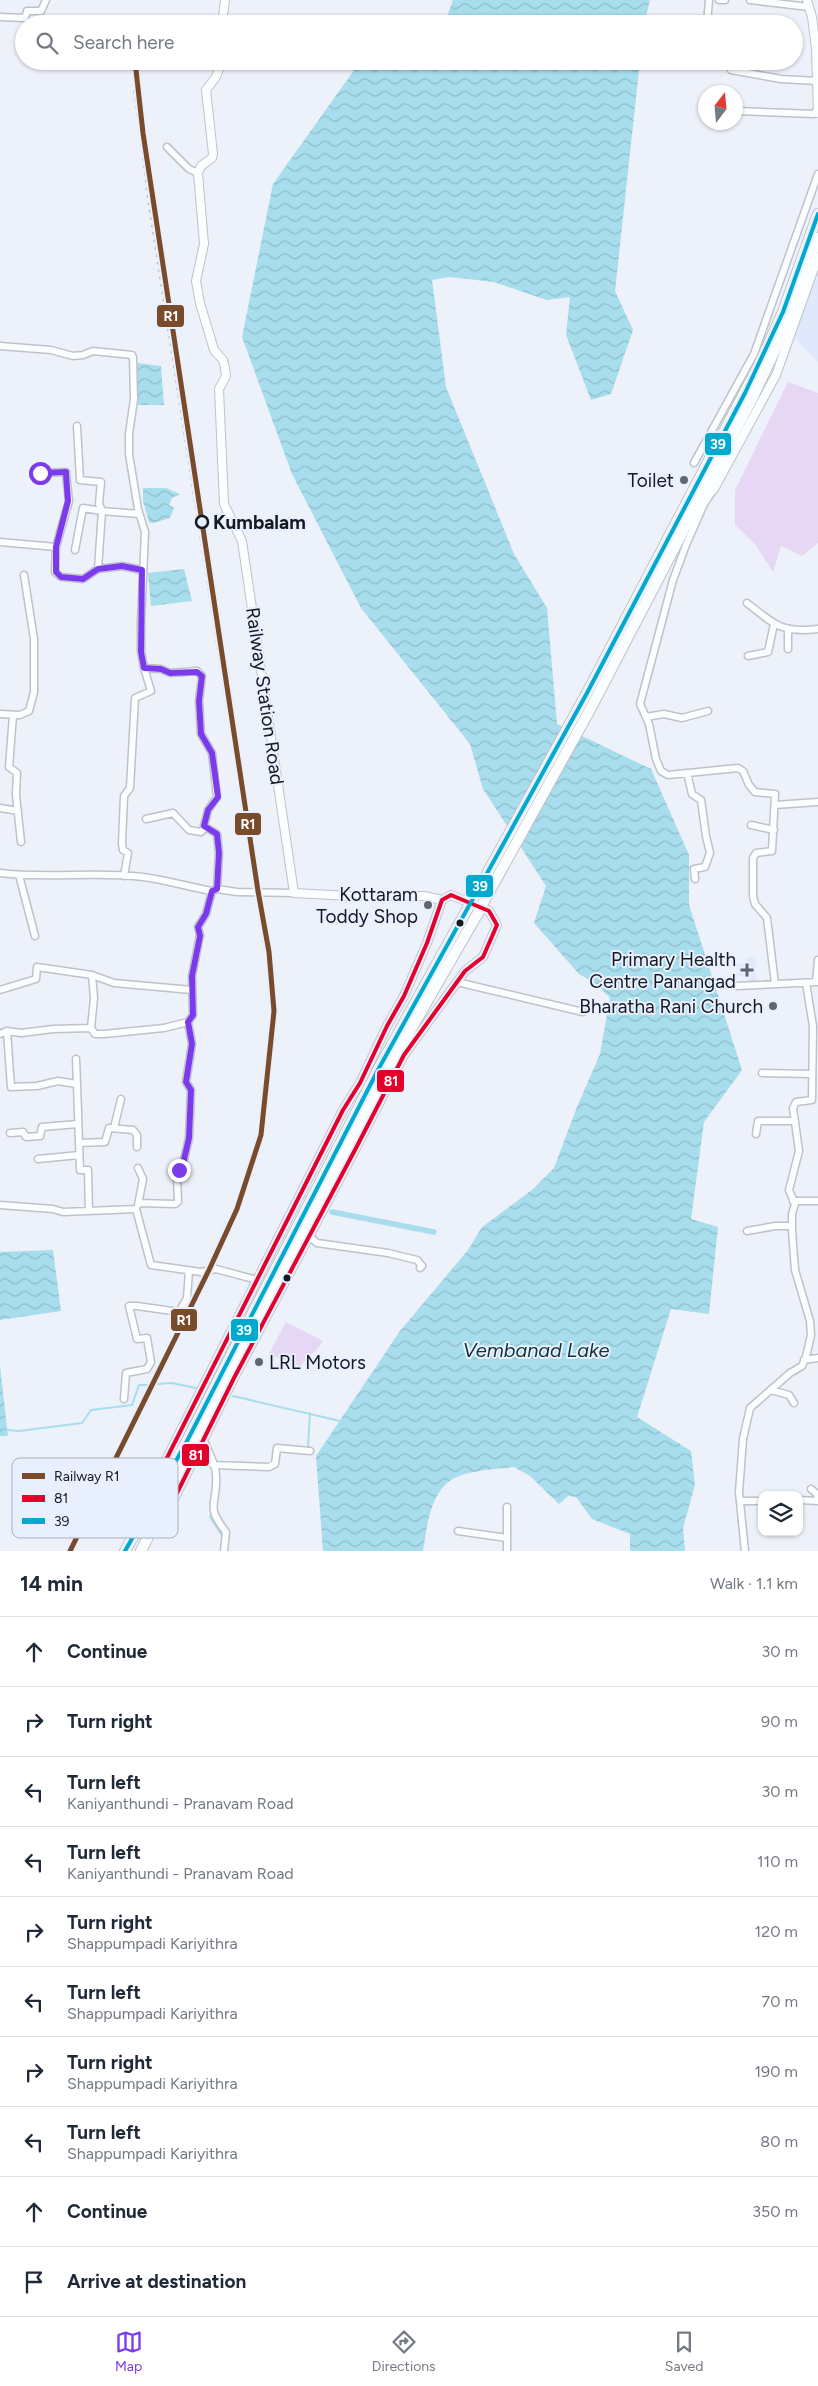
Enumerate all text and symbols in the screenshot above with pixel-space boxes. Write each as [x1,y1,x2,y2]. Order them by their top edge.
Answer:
search box [15,15,803,70]
icon: search [33,29,61,57]
text: Search here [73,31,175,54]
north arrow [698,85,743,130]
line badge: R1 [156,304,185,328]
text: R1 [164,308,178,325]
line badge: 39 [704,432,732,456]
text: 39 [710,436,726,453]
route start [29,462,52,485]
place label: Toilet [628,469,674,492]
marker: Toilet [678,474,690,486]
place label: Kumbalam [213,511,306,534]
marker: Kumbalam [195,515,209,529]
street label: Railway Station Road [241,606,289,786]
line badge: R1 [234,812,262,836]
text: R1 [241,816,255,833]
line badge: 39 [465,874,494,898]
text: 39 [472,878,488,895]
place label: Kottaram Toddy Shop [316,883,418,928]
marker: Kottaram Toddy Shop [422,899,434,911]
unlabelled marker [455,918,465,928]
place label: Primary Health Centre Panangad [589,948,736,993]
marker: Primary Health Centre Panangad [740,963,754,977]
place label: Bharatha Rani Church [579,995,763,1018]
marker: Bharatha Rani Church [767,1000,779,1012]
line badge: 81 [376,1069,405,1093]
text: 81 [384,1073,398,1090]
route end [168,1159,191,1182]
unlabelled marker [282,1273,292,1283]
line badge: R1 [170,1308,198,1332]
text: R1 [177,1312,191,1329]
line badge: 39 [230,1318,259,1342]
text: 39 [236,1322,252,1339]
water label: Vembanad Lake [463,1338,609,1362]
place label: LRL Motors [269,1351,366,1374]
marker: LRL Motors [253,1356,265,1368]
line badge: 81 [181,1443,210,1467]
text: 81 [189,1447,203,1464]
legend [12,1458,178,1538]
text: Railway R1 [54,1468,119,1485]
text: 81 [54,1490,68,1507]
map controls [758,1491,803,1536]
button: layers [758,1491,803,1536]
text: 39 [54,1513,70,1530]
text: 14 min [20,1571,83,1596]
text: Walk · 1.1 km [710,1574,798,1593]
icon: ahead [20,1638,48,1666]
text: Continue [67,1640,147,1663]
text: 30 m [761,1642,798,1661]
icon: right [20,1708,48,1736]
text: Turn right [67,1710,153,1733]
text: 90 m [761,1712,798,1731]
text: Turn left [67,1771,141,1794]
icon: left [20,1778,48,1806]
text: 30 m [761,1782,798,1801]
text: Kaniyanthundi - Pranavam Road [67,1794,294,1813]
text: Turn left [67,1841,141,1864]
icon: left [20,1848,48,1876]
text: 110 m [757,1852,798,1871]
text: Kaniyanthundi - Pranavam Road [67,1864,294,1883]
text: Turn right [67,1911,153,1934]
icon: right [20,1918,48,1946]
text: 120 m [755,1922,798,1941]
text: Shappumpadi Kariyithra [67,1934,238,1953]
text: Turn left [67,1981,141,2004]
icon: left [20,1988,48,2016]
text: 70 m [762,1992,798,2011]
text: Shappumpadi Kariyithra [67,2004,238,2023]
text: Turn right [67,2051,153,2074]
icon: right [20,2058,48,2086]
text: 190 m [755,2062,798,2081]
text: Shappumpadi Kariyithra [67,2074,238,2093]
text: Turn left [67,2121,141,2144]
icon: left [20,2128,48,2156]
text: 80 m [760,2132,798,2151]
text: Shappumpadi Kariyithra [67,2144,238,2163]
icon: ahead [20,2198,48,2226]
text: Continue [67,2200,147,2223]
text: 350 m [752,2202,798,2221]
icon: arrive [20,2268,48,2296]
text: Arrive at destination [67,2270,246,2293]
tab: Map [115,2328,143,2375]
tab: Directions [372,2328,436,2375]
tab: Saved [665,2328,703,2375]

